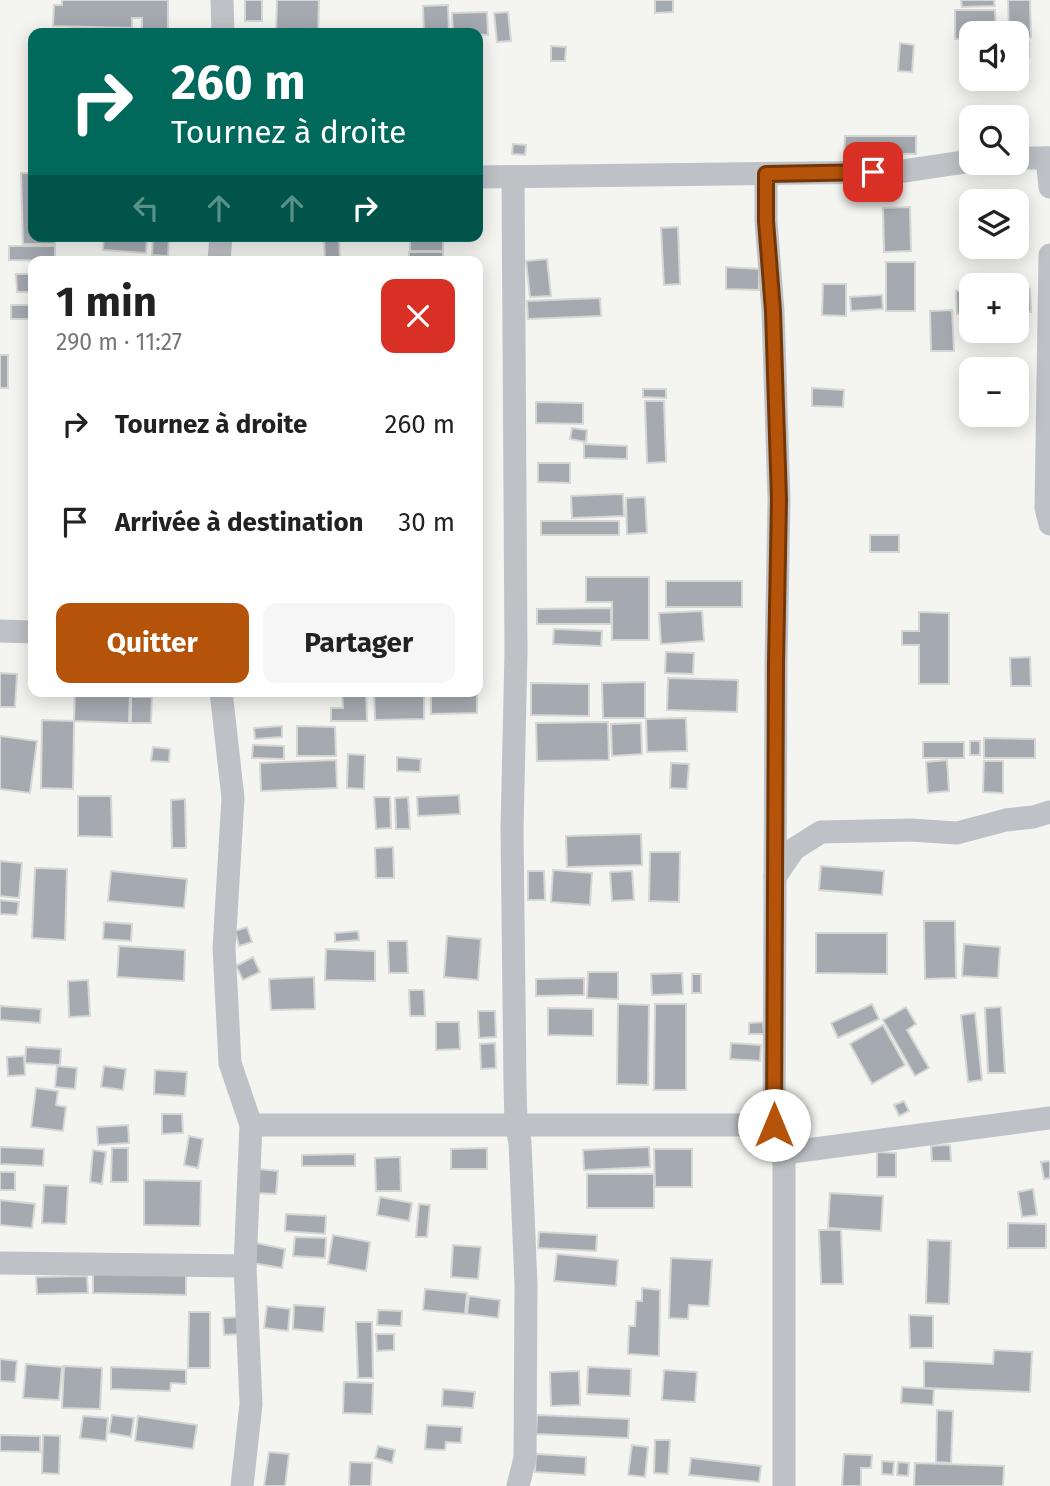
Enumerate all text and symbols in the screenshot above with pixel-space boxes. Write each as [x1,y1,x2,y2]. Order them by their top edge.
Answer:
map controls [959,21,1029,427]
button: sound [959,21,1029,91]
text: 260 m [171,53,306,112]
icon: right [56,56,147,147]
button: search [959,105,1029,175]
text: Tournez à droite [171,113,407,151]
pin [843,142,903,202]
icon: arrive [854,153,892,191]
icon: left [127,189,165,227]
icon: ahead [200,189,238,227]
icon: ahead [273,189,311,227]
icon: right [346,189,384,227]
button: layers [959,189,1029,259]
button: + [959,273,1029,343]
text: 1 min [56,277,157,327]
button: close [381,279,455,353]
text: 290 m · 11:27 [56,328,182,356]
button: − [959,357,1029,427]
icon: right [56,405,94,443]
text: Tournez à droite [115,409,307,440]
text: 260 m [385,409,455,440]
icon: arrive [56,503,94,541]
text: Arrivée à destination [115,507,364,538]
text: 30 m [398,507,455,538]
button: Quitter [56,603,249,683]
button: Partager [263,603,455,683]
position arrow [737,1088,811,1162]

